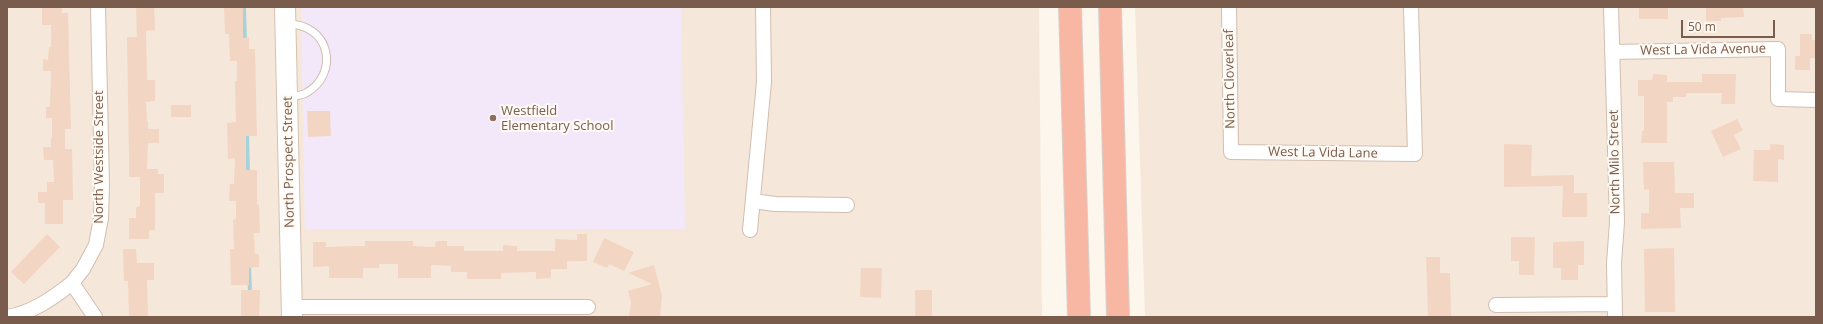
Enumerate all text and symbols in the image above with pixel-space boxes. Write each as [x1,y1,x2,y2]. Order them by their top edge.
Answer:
scale bar [1683,12,1777,38]
text: 50 m [1688,18,1716,35]
street label: North Cloverleaf [1221,29,1239,129]
street label: West La Vida Avenue [1640,41,1766,59]
street label: North Westside Street [91,90,107,224]
street label: North Prospect Street [280,96,298,228]
place label: Westfield Elementary School [501,103,613,134]
street label: North Milo Street [1606,110,1624,214]
marker: Westfield Elementary School [488,113,498,123]
street label: West La Vida Lane [1268,144,1378,162]

